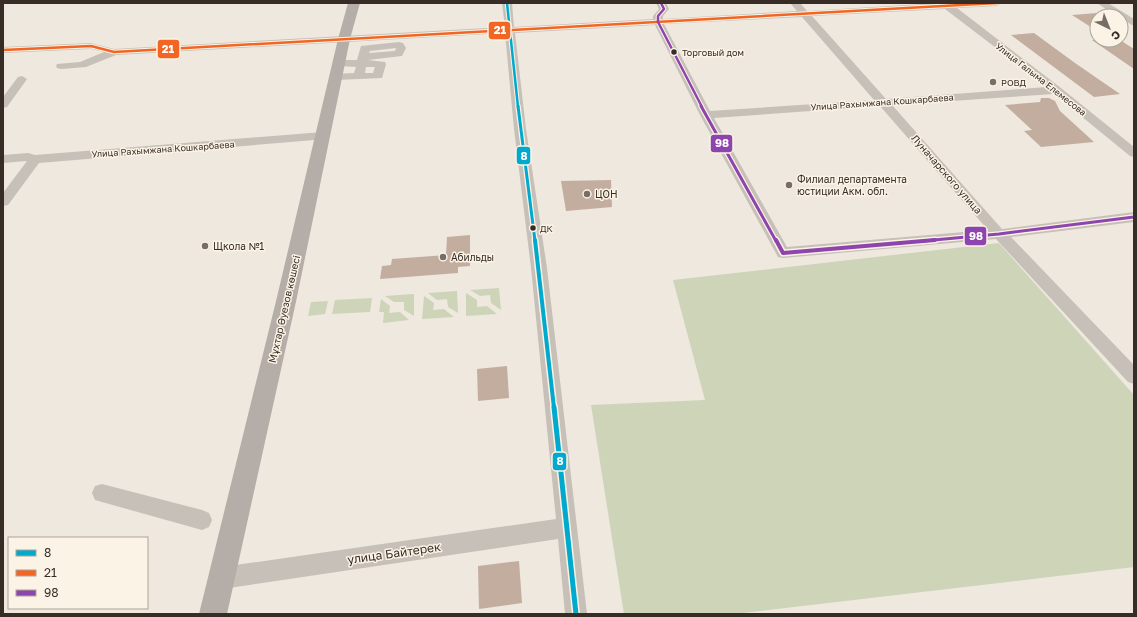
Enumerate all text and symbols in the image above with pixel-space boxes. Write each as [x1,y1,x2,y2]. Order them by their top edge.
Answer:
north arrow [1089,8,1129,48]
line badge: 21 [488,21,511,40]
text: 21 [494,23,507,36]
text: С [1109,28,1123,43]
line badge: 21 [157,39,180,59]
street label: Улица Галыма Елемесова [993,40,1089,118]
text: 21 [162,42,175,55]
marker: Торговый дом [669,47,679,57]
place label: Торговый дом [682,47,744,58]
marker: РОВД [988,77,998,87]
place label: РОВД [1001,77,1027,88]
street label: Улица Рахымжана Кошкарбаева [810,92,954,112]
street label: Луначарского улица [909,132,985,216]
line badge: 98 [710,134,733,153]
text: 98 [715,136,729,149]
street label: Улица Рахымжана Кошкарбаева [91,139,235,159]
line badge: 8 [516,146,531,165]
text: 8 [520,149,528,162]
place label: Филиал департамента юстиции Акм. обл. [797,173,907,197]
marker: Филиал департамента юстиции Акм. обл. [784,180,794,190]
place label: ЦОН [595,188,618,200]
marker: ЦОН [582,189,592,199]
marker: ДК [528,223,538,233]
place label: ДК [540,223,554,234]
line badge: 98 [964,226,987,246]
text: 98 [969,229,983,242]
place label: Щкола №1 [213,240,264,252]
marker: Щкола №1 [200,241,210,251]
place label: Абильды [451,251,494,263]
marker: Абильды [438,252,448,262]
street label: Мұхтар Әуезов көшесі [266,254,303,364]
line badge: 8 [552,452,567,471]
text: 8 [556,454,564,467]
legend [8,537,148,609]
street label: улица Байтерек [346,539,442,567]
text: 8 [44,545,51,560]
text: 21 [44,565,57,580]
text: 98 [44,585,59,600]

